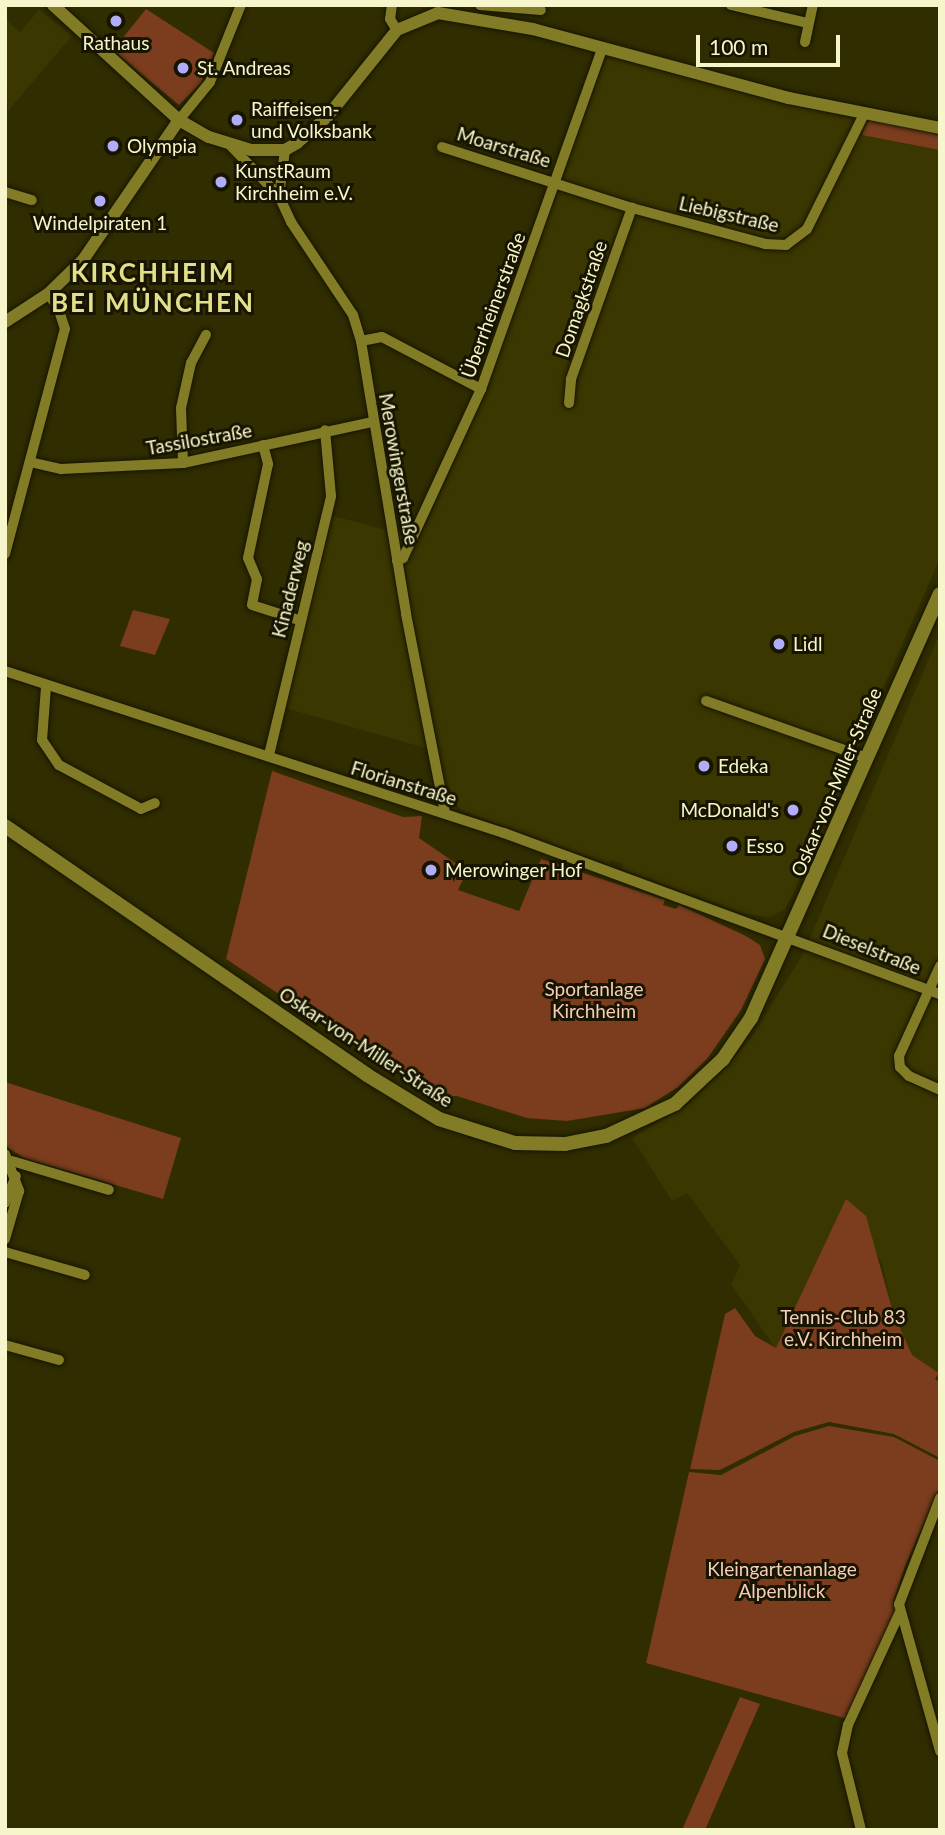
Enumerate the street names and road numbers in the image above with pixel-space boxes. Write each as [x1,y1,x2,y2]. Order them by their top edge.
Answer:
street label: Moarstraße [454,122,554,172]
street label: Liebigstraße [677,191,781,237]
street label: Überrheinerstraße [456,229,530,381]
street label: Domagkstraße [550,238,612,360]
street label: Merowingerstraße [374,391,424,547]
street label: Tassilostraße [144,418,254,460]
street label: Kinaderweg [267,538,313,640]
street label: Oskar-von-Miller-Straße [786,684,886,880]
street label: Florianstraße [348,756,460,810]
street label: Dieselstraße [820,919,924,979]
street label: Oskar-von-Miller-Straße [275,982,457,1112]

